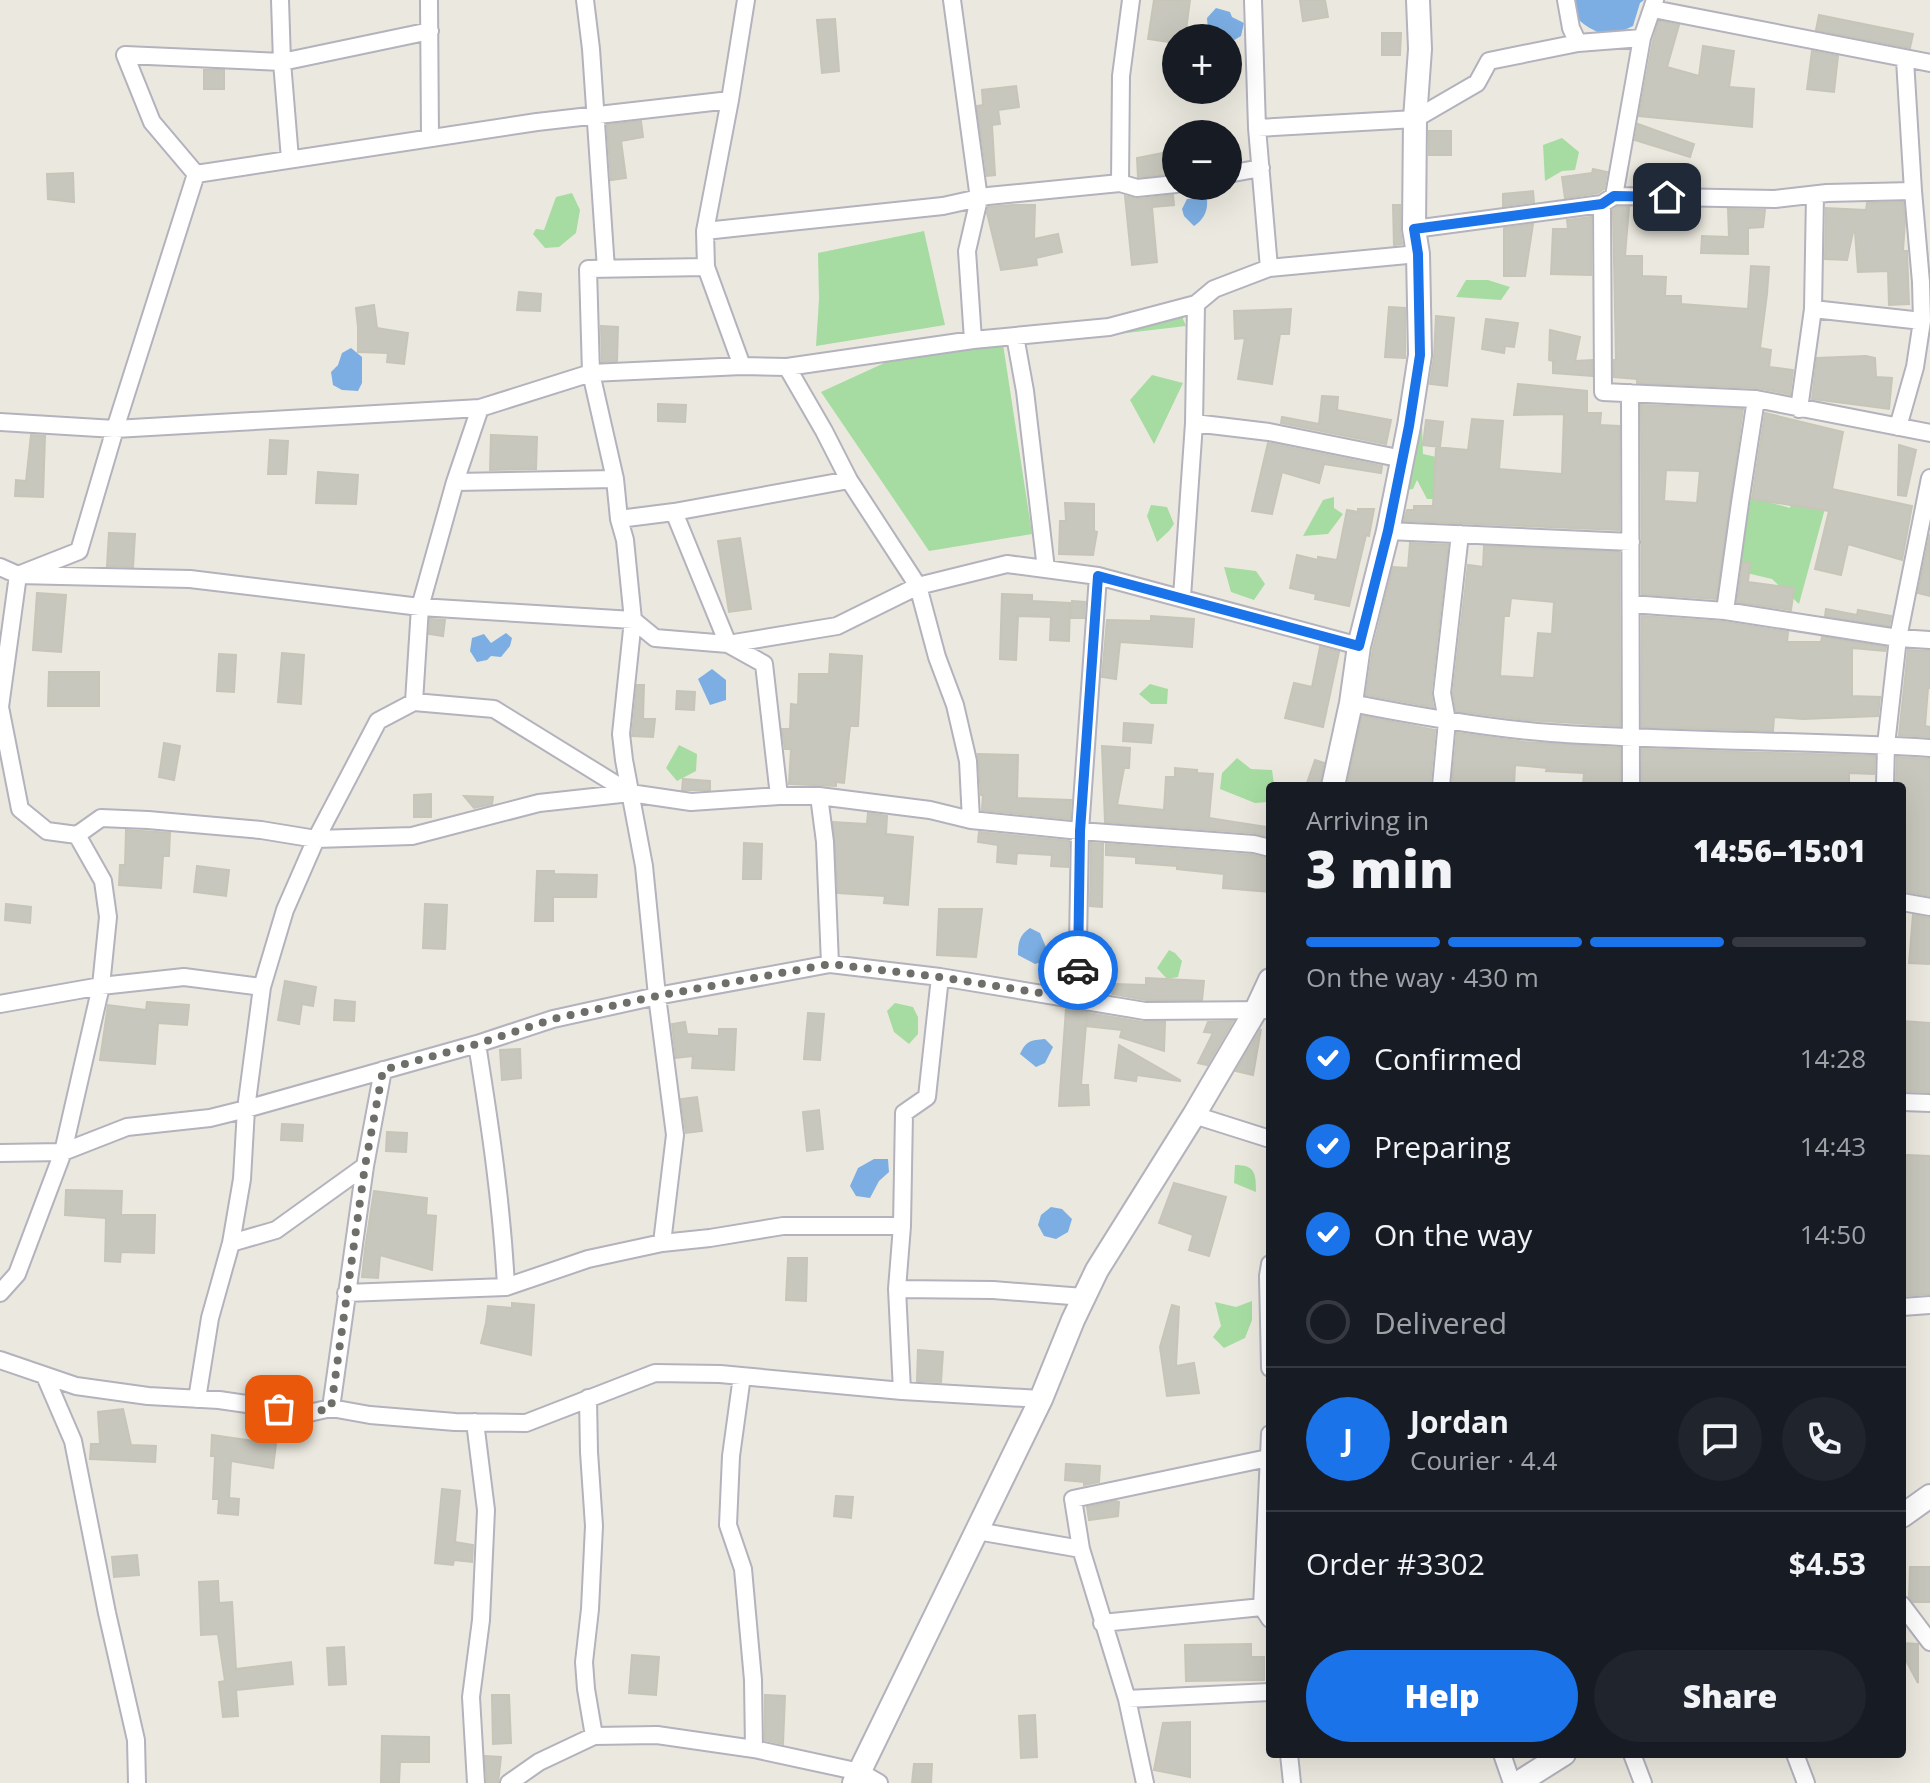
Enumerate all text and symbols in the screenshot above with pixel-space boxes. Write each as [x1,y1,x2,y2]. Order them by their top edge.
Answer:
map controls [1162,24,1242,200]
button: + [1162,24,1242,104]
button: − [1162,120,1242,200]
pin [1633,163,1701,231]
icon: home [1645,175,1689,219]
text: Arriving in [1306,802,1429,838]
text: 14:56–15:01 [1693,830,1866,871]
text: 3 min [1306,832,1454,903]
courier [1038,930,1118,1010]
icon: car [1056,948,1100,992]
text: On the way · 430 m [1306,959,1539,995]
icon: check [1306,1036,1350,1080]
text: Confirmed [1374,1038,1522,1079]
text: 14:28 [1800,1040,1866,1076]
icon: check [1306,1124,1350,1168]
text: Preparing [1374,1126,1511,1167]
text: 14:43 [1800,1128,1866,1164]
icon: check [1306,1212,1350,1256]
text: On the way [1374,1214,1532,1255]
text: 14:50 [1800,1216,1866,1252]
text: Delivered [1374,1302,1507,1343]
pin [245,1375,313,1443]
icon: bag [257,1387,301,1431]
button: chat [1678,1397,1762,1481]
button: phone [1782,1397,1866,1481]
text: Jordan [1410,1401,1509,1442]
text: J [1343,1419,1353,1460]
text: Courier · 4.4 [1410,1442,1557,1478]
text: Order #3302 [1306,1543,1485,1584]
text: $4.53 [1789,1543,1866,1584]
button: Help [1306,1650,1578,1742]
button: Share [1594,1650,1866,1742]

